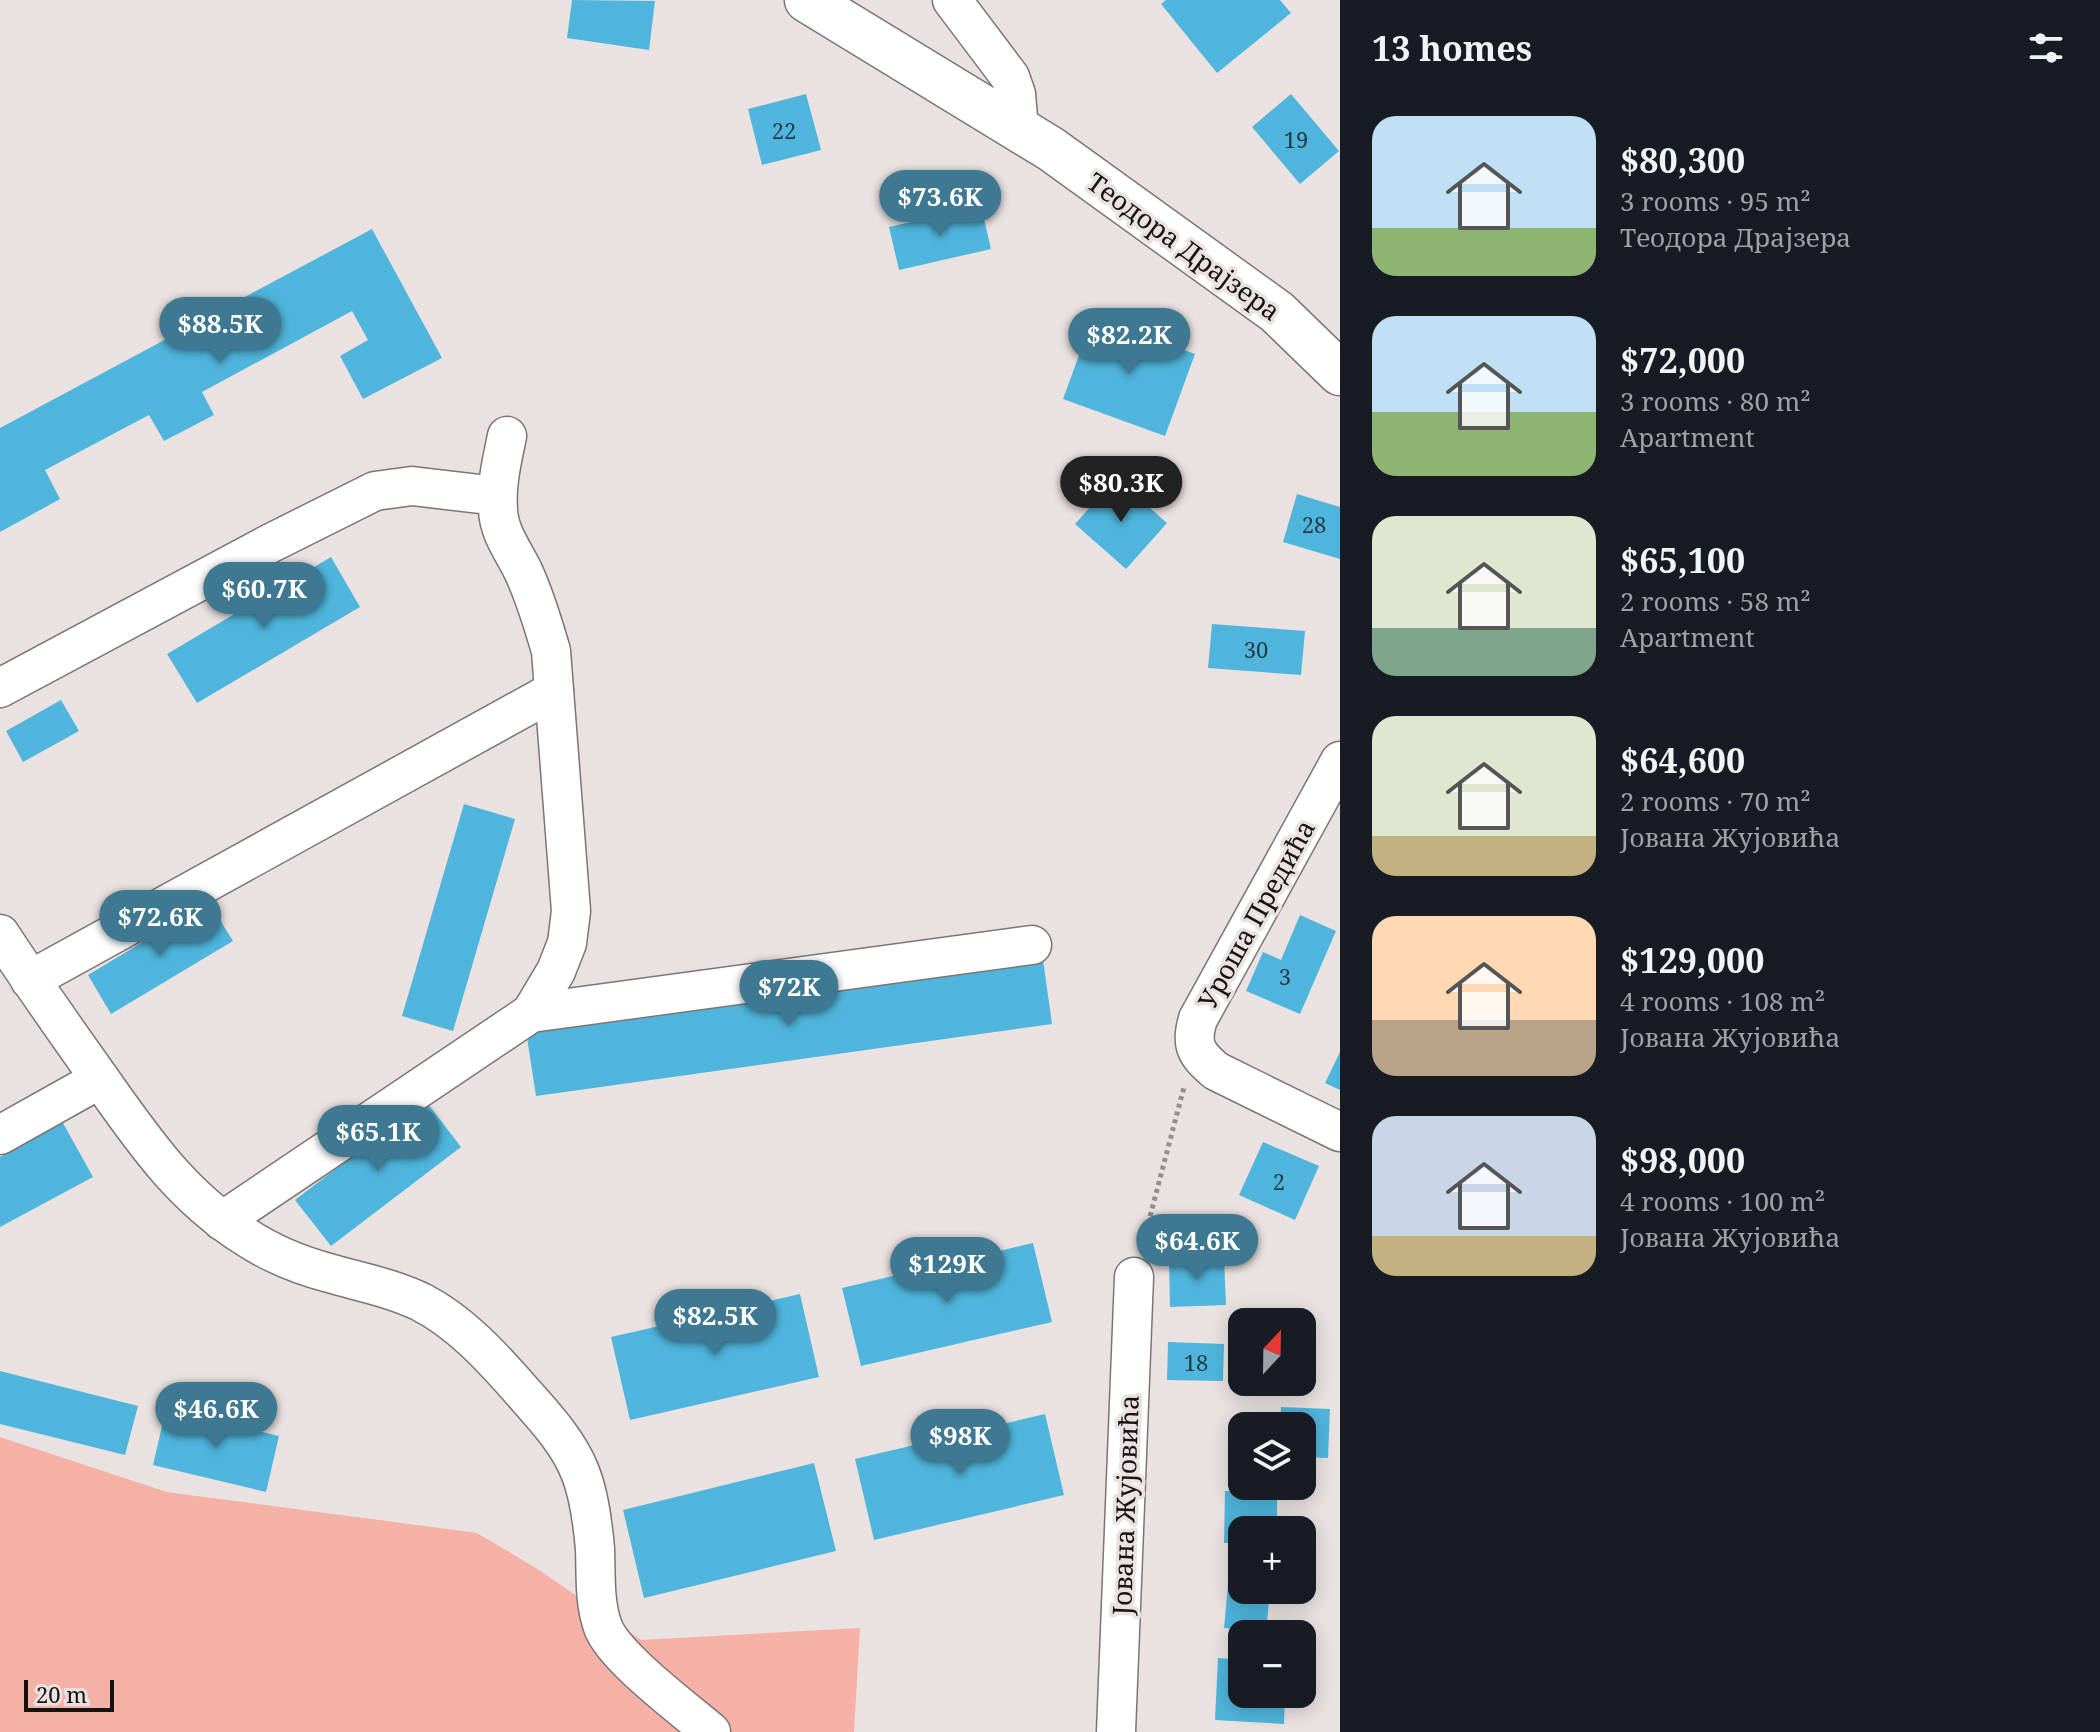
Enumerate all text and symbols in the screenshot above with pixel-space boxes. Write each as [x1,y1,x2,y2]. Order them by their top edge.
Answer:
text: 13 homes [1372,25,1532,71]
icon: filters [2024,26,2068,70]
house number: 22 [772,115,796,145]
house number: 19 [1284,124,1308,154]
text: $80,300 [1620,137,1745,183]
icon: home [1436,148,1532,244]
street label: Теодора Драјзера [1080,164,1288,328]
pin: $73.6K [875,170,1005,238]
text: $73.6K [897,178,983,214]
text: 3 rooms · 95 m² [1620,183,1811,219]
text: Теодора Драјзера [1620,219,1851,255]
pin: $88.5K [155,297,285,365]
text: $88.5K [177,305,263,341]
pin: $82.2K [1064,308,1194,376]
text: $82.2K [1086,316,1172,352]
text: $72,000 [1620,337,1745,383]
icon: home [1436,348,1532,444]
text: 3 rooms · 80 m² [1620,383,1811,419]
text: Apartment [1620,419,1755,455]
pin: $80.3K [1056,456,1186,524]
text: $80.3K [1078,464,1164,500]
house number: 28 [1302,509,1326,539]
text: $65,100 [1620,537,1745,583]
icon: home [1436,548,1532,644]
pin: $60.7K [199,562,329,630]
text: $60.7K [221,570,307,606]
text: 2 rooms · 58 m² [1620,583,1811,619]
text: Apartment [1620,619,1755,655]
house number: 30 [1244,634,1268,664]
text: $64,600 [1620,737,1745,783]
icon: home [1436,748,1532,844]
text: 2 rooms · 70 m² [1620,783,1811,819]
street label: Уроша Предића [1189,813,1323,1015]
text: Јована Жујовића [1620,819,1840,855]
pin: $72.6K [95,890,225,958]
text: $72.6K [117,898,203,934]
text: $129,000 [1620,937,1764,983]
icon: home [1436,948,1532,1044]
pin: $72K [742,960,836,1028]
house number: 3 [1279,961,1291,991]
text: $72K [757,968,821,1004]
text: 4 rooms · 108 m² [1620,983,1825,1019]
text: Јована Жујовића [1620,1019,1840,1055]
pin: $65.1K [313,1105,443,1173]
text: $65.1K [335,1113,421,1149]
text: $98,000 [1620,1137,1745,1183]
icon: home [1436,1148,1532,1244]
house number: 2 [1273,1166,1285,1196]
text: 4 rooms · 100 m² [1620,1183,1825,1219]
pin: $64.6K [1132,1214,1262,1282]
text: Јована Жујовића [1620,1219,1840,1255]
text: $64.6K [1154,1222,1240,1258]
pin: $129K [891,1237,1003,1305]
text: $129K [908,1245,986,1281]
pin: $82.5K [650,1289,780,1357]
text: $82.5K [672,1297,758,1333]
north arrow [1228,1308,1316,1396]
map controls [1228,1308,1316,1708]
house number: 18 [1184,1347,1208,1377]
pin: $46.6K [151,1382,281,1450]
text: $46.6K [173,1390,259,1426]
street label: Јована Жујовића [1103,1394,1147,1617]
pin: $98K [913,1409,1007,1477]
button: layers [1228,1412,1316,1500]
text: $98K [928,1417,992,1453]
button: + [1228,1516,1316,1604]
button: − [1228,1620,1316,1708]
scale bar [24,1676,114,1712]
text: 20 m [36,1679,87,1709]

